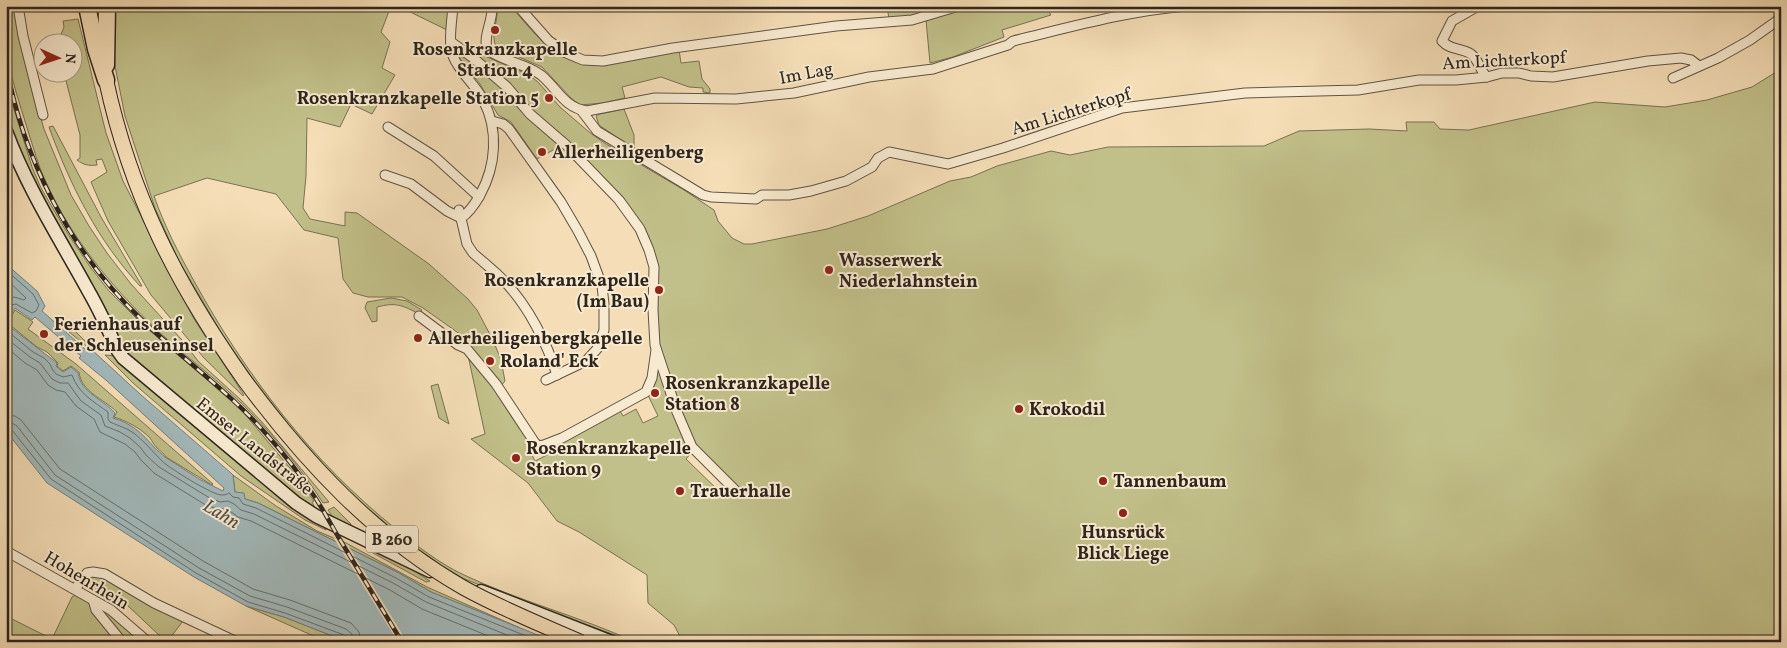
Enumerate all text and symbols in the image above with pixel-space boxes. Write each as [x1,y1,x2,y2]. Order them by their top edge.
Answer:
marker: Rosenkranzkapelle Station 4 [489,24,501,36]
north arrow [32,32,82,82]
place label: Rosenkranzkapelle Station 4 [412,38,578,84]
street label: Am Lichterkopf [1442,46,1568,77]
text: N [60,53,79,64]
street label: Im Lag [777,57,835,92]
street label: Am Lichterkopf [1009,82,1136,142]
place label: Rosenkranzkapelle Station 5 [297,87,539,112]
marker: Rosenkranzkapelle Station 5 [543,92,555,104]
place label: Allerheiligenberg [552,141,704,166]
marker: Allerheiligenberg [536,146,548,158]
place label: Wasserwerk Niederlahnstein [839,249,978,295]
marker: Wasserwerk Niederlahnstein [823,264,835,276]
place label: Rosenkranzkapelle (Im Bau) [484,269,649,315]
marker: Rosenkranzkapelle (Im Bau) [653,284,665,296]
place label: Ferienhaus auf der Schleuseninsel [54,313,214,359]
place label: Allerheiligenbergkapelle [428,327,642,352]
marker: Ferienhaus auf der Schleuseninsel [38,328,50,340]
marker: Allerheiligenbergkapelle [412,332,424,344]
place label: Roland' Eck [500,350,599,375]
marker: Roland' Eck [484,355,496,367]
place label: Rosenkranzkapelle Station 8 [665,372,830,418]
marker: Rosenkranzkapelle Station 8 [649,387,661,399]
street label: Emser Landstraße [190,392,318,502]
place label: Krokodil [1029,398,1105,423]
marker: Krokodil [1013,403,1025,415]
place label: Rosenkranzkapelle Station 9 [526,437,691,483]
marker: Rosenkranzkapelle Station 9 [510,452,522,464]
place label: Tannenbaum [1113,470,1227,495]
marker: Tannenbaum [1097,475,1109,487]
place label: Trauerhalle [690,480,791,505]
marker: Trauerhalle [674,485,686,497]
water label: Lahn [198,494,244,536]
marker: Hunsrück Blick Liege [1117,507,1129,519]
place label: Hunsrück Blick Liege [1077,521,1169,567]
road number: B 260 [366,526,418,552]
street label: Hohenrhein [39,546,134,617]

